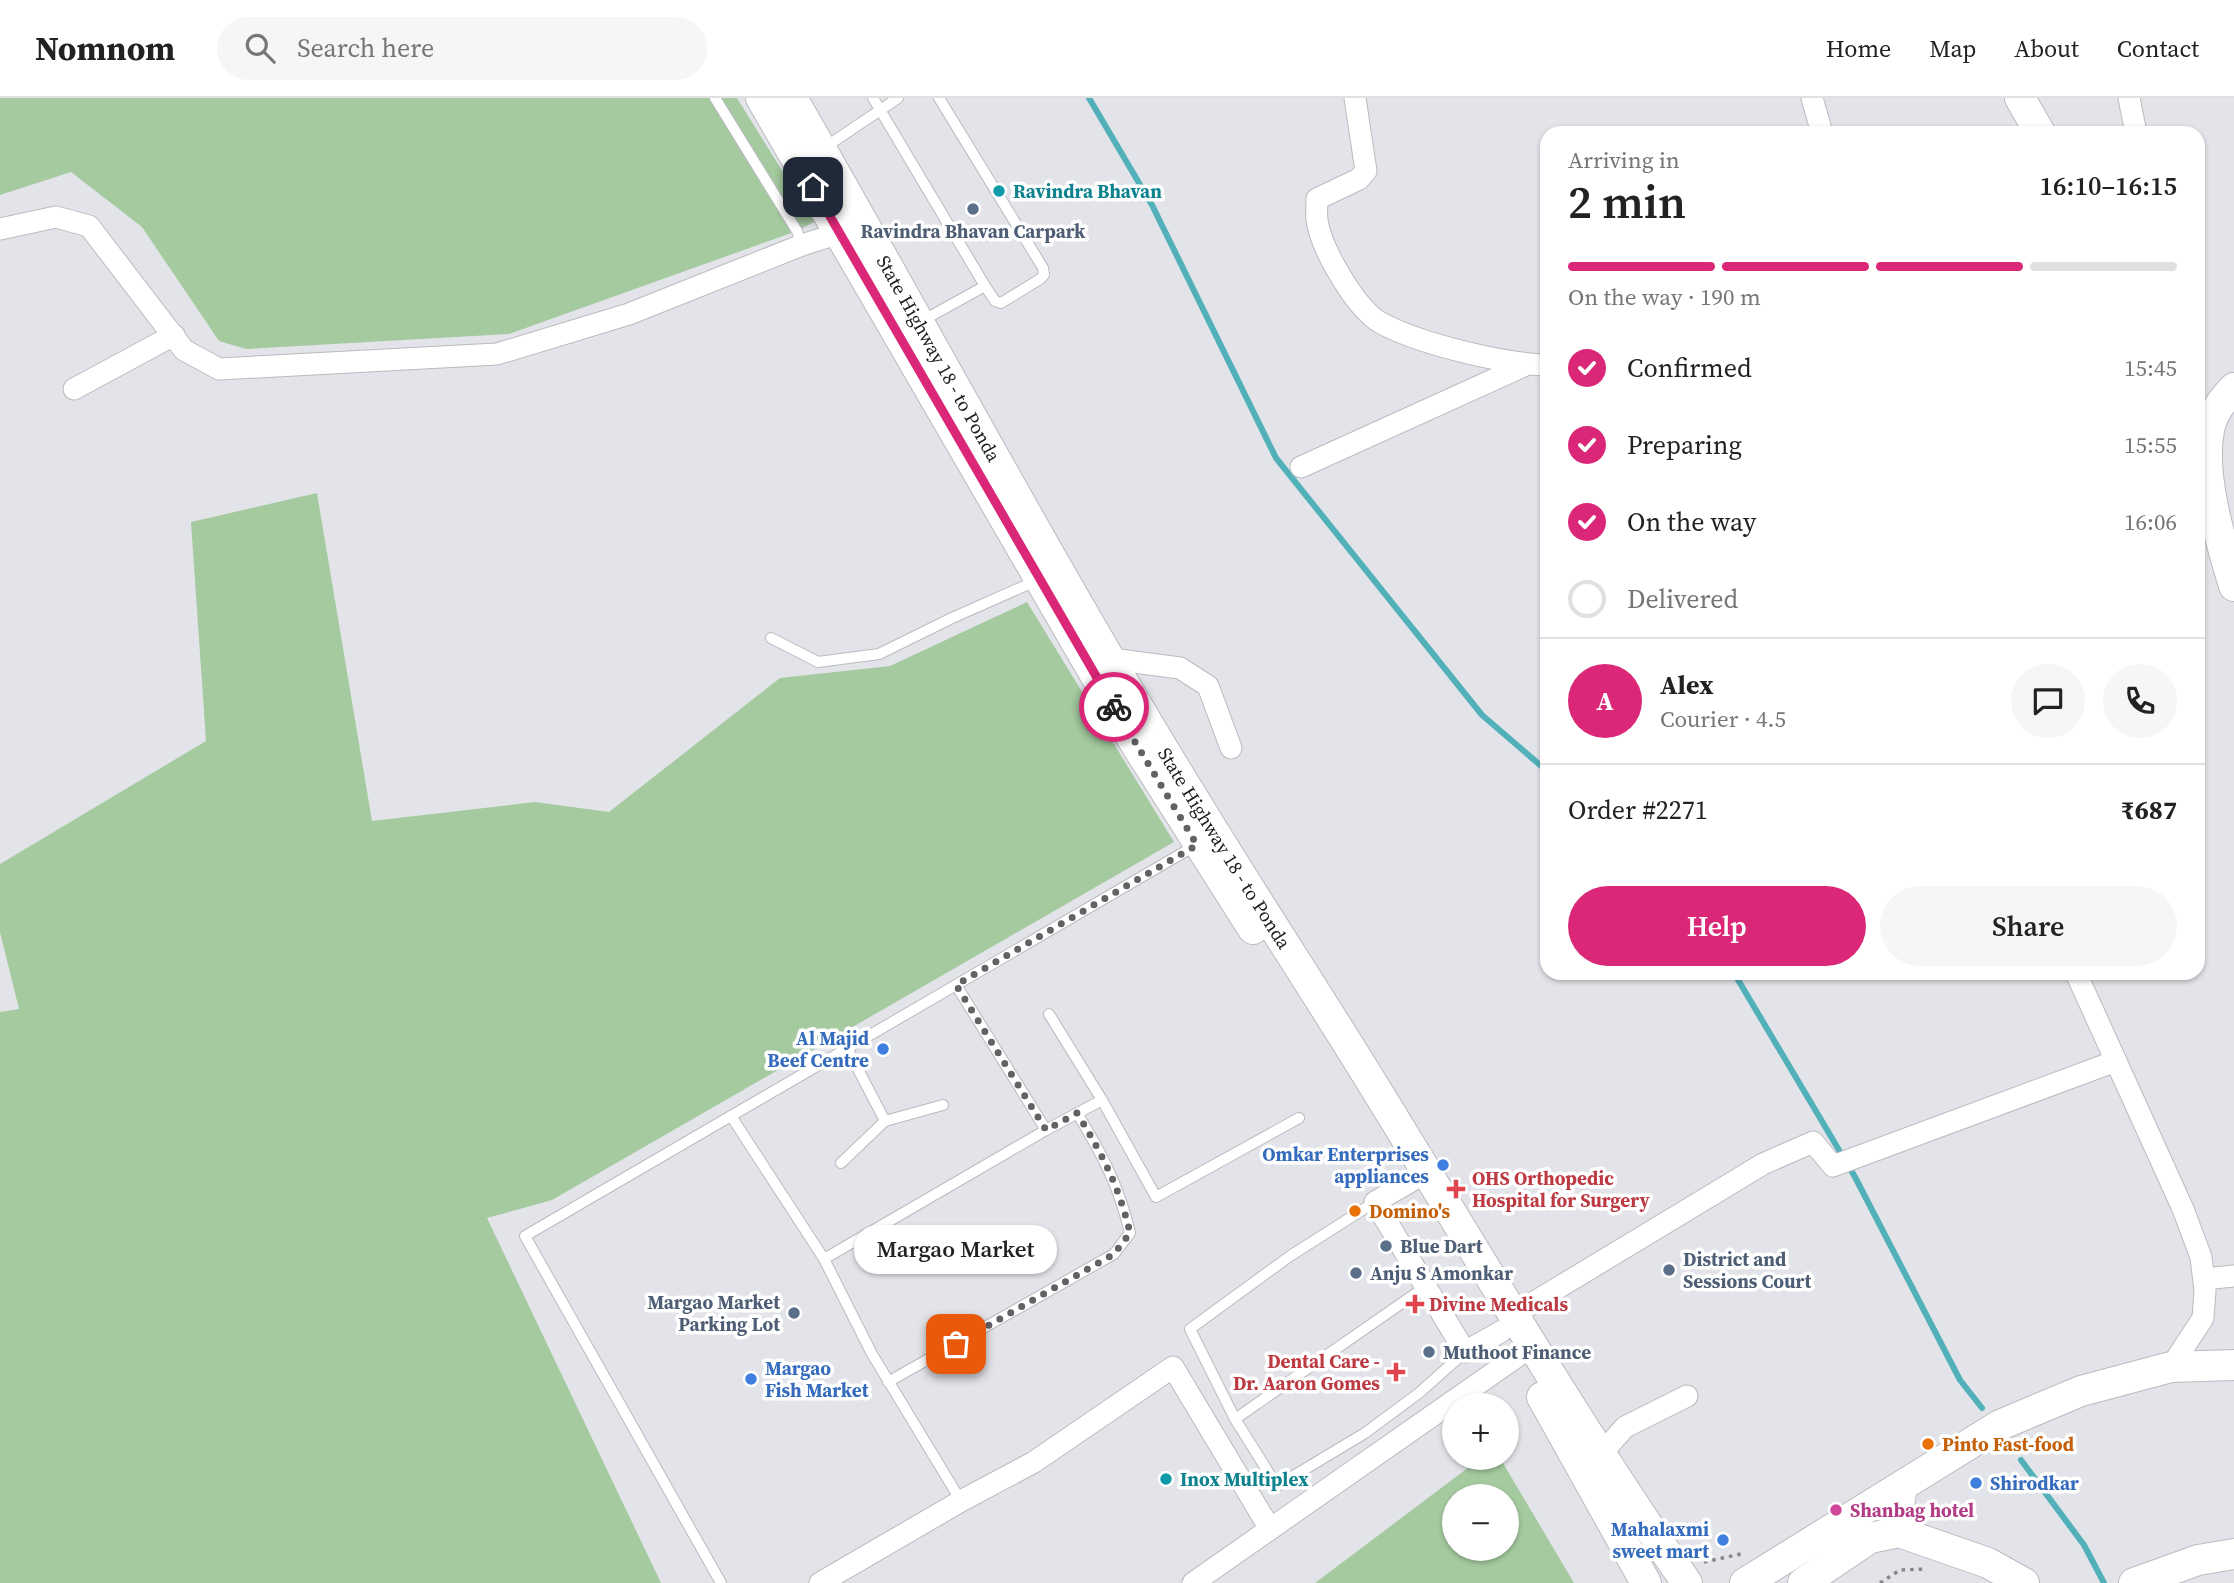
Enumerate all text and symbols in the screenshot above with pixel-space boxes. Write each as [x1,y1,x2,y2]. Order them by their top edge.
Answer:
search box [217,17,707,80]
text: Nomnom [35,26,175,71]
icon: search [241,29,279,67]
text: Search here [297,30,434,66]
text: Home [1826,32,1891,65]
text: Map [1929,32,1976,65]
text: About [2014,32,2079,65]
text: Contact [2117,32,2199,65]
text: Arriving in [1568,144,1680,176]
pin [783,157,843,217]
icon: home [794,168,832,206]
text: 16:10–16:15 [2040,168,2177,204]
text: 2 min [1568,170,1686,233]
place label: Ravindra Bhavan [1013,178,1162,204]
marker: Ravindra Bhavan [991,183,1007,199]
marker: Ravindra Bhavan Carpark [965,201,981,217]
place label: Ravindra Bhavan Carpark [861,218,1086,244]
street label: State Highway 18 - to Ponda [871,250,1007,467]
text: On the way · 190 m [1568,281,1761,313]
icon: check [1568,349,1606,387]
text: Confirmed [1627,350,1752,386]
text: 15:45 [2124,352,2177,384]
icon: check [1568,426,1606,464]
text: Preparing [1627,427,1742,463]
text: 15:55 [2124,429,2177,461]
icon: check [1568,503,1606,541]
text: On the way [1627,504,1756,540]
text: 16:06 [2124,506,2177,538]
text: Delivered [1627,581,1738,617]
button: chat [2011,664,2085,738]
button: phone [2103,664,2177,738]
text: Alex [1660,667,1714,703]
courier [1079,672,1149,742]
text: A [1596,683,1614,719]
icon: bike [1095,688,1133,726]
text: Courier · 4.5 [1660,703,1786,735]
street label: State Highway 18 - to Ponda [1152,742,1297,954]
text: Order #2271 [1568,792,1708,828]
text: ₹687 [2121,792,2177,828]
button: Help [1568,886,1866,966]
button: Share [1880,886,2177,966]
place label: Al Majid Beef Centre [767,1025,869,1073]
marker: Al Majid Beef Centre [875,1041,891,1057]
place label: Omkar Enterprises appliances [1262,1141,1429,1189]
marker: Omkar Enterprises appliances [1435,1157,1451,1173]
place label: OHS Orthopedic Hospital for Surgery [1472,1165,1650,1213]
marker: OHS Orthopedic Hospital for Surgery [1446,1179,1466,1199]
place label: Domino's [1369,1198,1450,1224]
marker: Domino's [1347,1203,1363,1219]
callout: Margao Market [855,1225,1058,1274]
text: Margao Market [877,1233,1034,1265]
place label: Blue Dart [1400,1233,1483,1259]
marker: Blue Dart [1378,1238,1394,1254]
place label: District and Sessions Court [1683,1246,1812,1294]
place label: Anju S Amonkar [1370,1260,1513,1286]
marker: District and Sessions Court [1661,1262,1677,1278]
marker: Anju S Amonkar [1348,1265,1364,1281]
place label: Margao Market Parking Lot [647,1289,780,1337]
place label: Divine Medicals [1429,1291,1568,1317]
marker: Divine Medicals [1407,1296,1423,1312]
marker: Margao Market Parking Lot [786,1305,802,1321]
pin [926,1314,986,1374]
icon: bag [937,1325,975,1363]
place label: Muthoot Finance [1443,1339,1591,1365]
marker: Muthoot Finance [1421,1344,1437,1360]
place label: Dental Care - Dr. Aaron Gomes [1233,1348,1380,1396]
place label: Margao Fish Market [765,1355,869,1403]
marker: Dental Care - Dr. Aaron Gomes [1386,1362,1406,1382]
marker: Margao Fish Market [743,1371,759,1387]
map controls [1442,1393,1519,1561]
button: + [1442,1393,1519,1470]
place label: Pinto Fast-food [1942,1431,2074,1457]
marker: Pinto Fast-food [1920,1436,1936,1452]
place label: Inox Multiplex [1180,1466,1309,1492]
place label: Shirodkar [1990,1470,2079,1496]
marker: Inox Multiplex [1158,1471,1174,1487]
marker: Shirodkar [1968,1475,1984,1491]
button: − [1442,1484,1519,1561]
place label: Shanbag hotel [1850,1497,1974,1523]
marker: Shanbag hotel [1828,1502,1844,1518]
place label: Mahalaxmi sweet mart [1611,1516,1709,1564]
marker: Mahalaxmi sweet mart [1715,1532,1731,1548]

